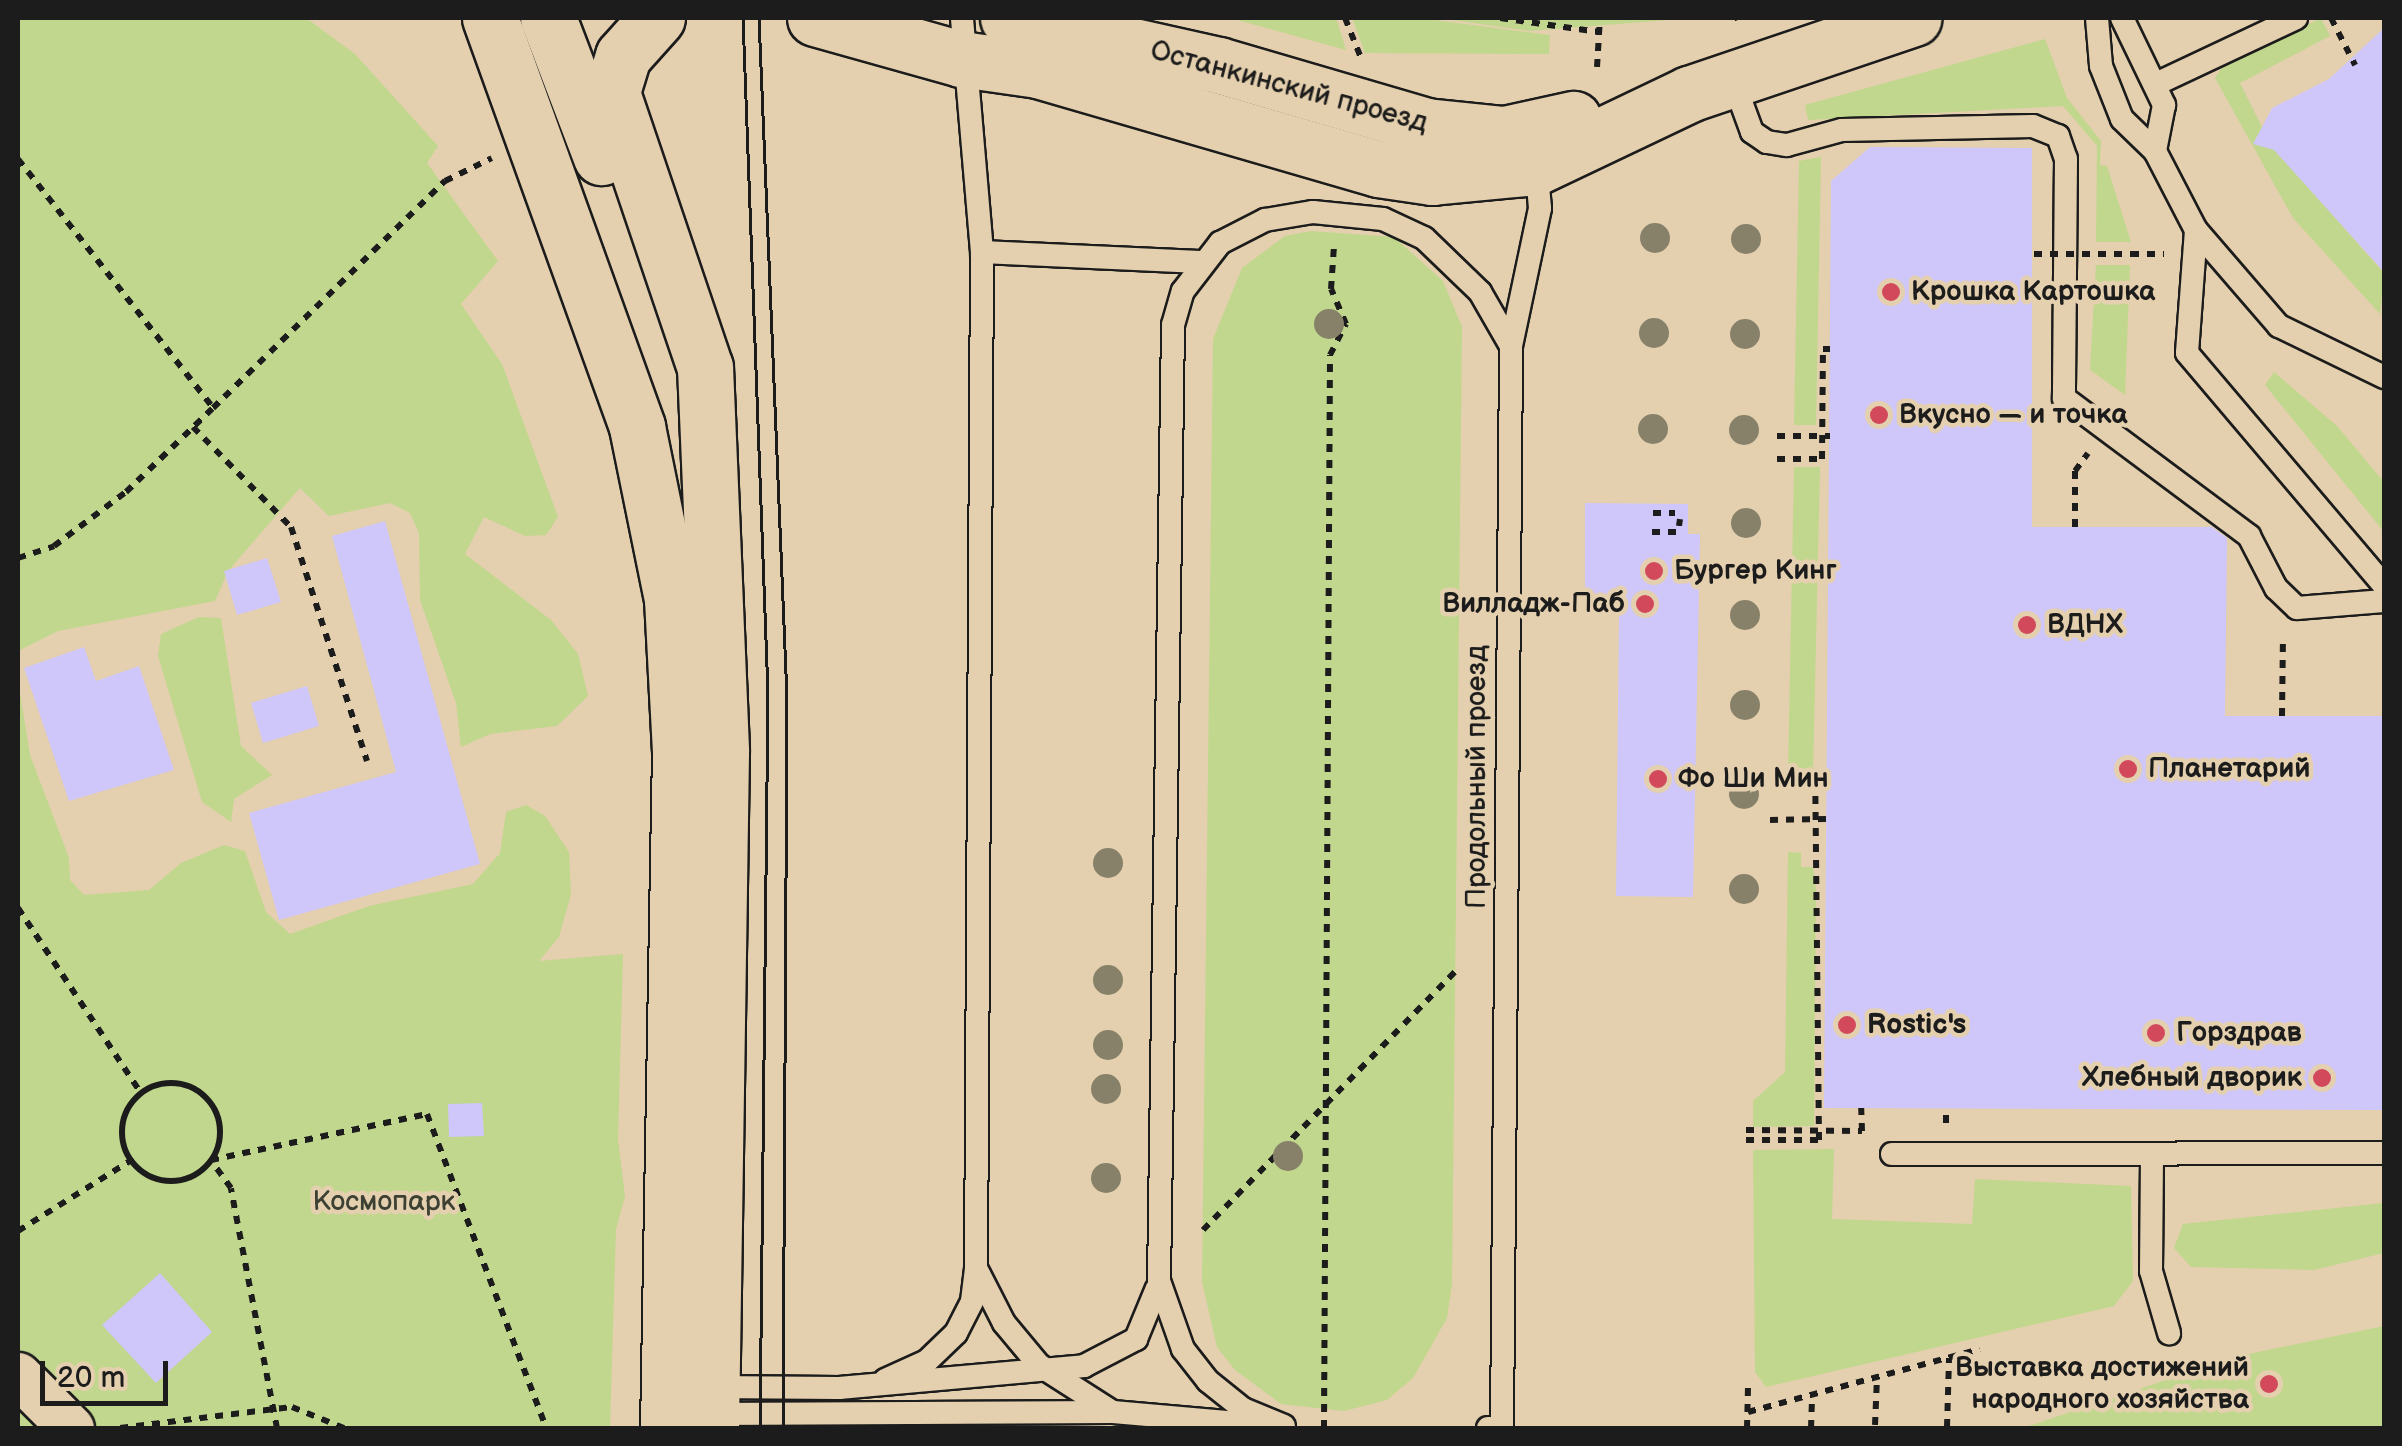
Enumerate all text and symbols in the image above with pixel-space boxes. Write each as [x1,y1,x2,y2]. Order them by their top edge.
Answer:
street label: Останкинский проезд [1147,34,1431,140]
place label: Крошка Картошка [1911,275,2155,309]
marker: Крошка Картошка [1880,281,1902,303]
place label: Вкусно — и точка [1899,398,2127,432]
marker: Вкусно — и точка [1868,404,1890,426]
place label: Бургер Кинг [1674,554,1837,588]
marker: Бургер Кинг [1643,560,1665,582]
place label: Вилладж-Паб [1442,587,1625,621]
marker: Вилладж-Паб [1634,593,1656,615]
place label: ВДНХ [2047,608,2123,642]
marker: ВДНХ [2016,614,2038,636]
street label: Продольный проезд [1460,645,1494,909]
place label: Планетарий [2148,752,2310,786]
marker: Планетарий [2117,758,2139,780]
place label: Фо Ши Мин [1678,762,1829,796]
marker: Фо Ши Мин [1647,768,1669,790]
place label: Rostic's [1867,1008,1966,1042]
marker: Rostic's [1836,1014,1858,1036]
place label: Горздрав [2176,1016,2302,1050]
marker: Горздрав [2145,1022,2167,1044]
place label: Хлебный дворик [2082,1061,2302,1095]
marker: Хлебный дворик [2311,1067,2333,1089]
park label: Космопарк [313,1185,455,1219]
scale bar [45,1341,172,1403]
place label: Выставка достижений народного хозяйства [1955,1351,2249,1417]
text: 20 m [57,1360,125,1396]
marker: Выставка достижений народного хозяйства [2258,1373,2280,1395]

